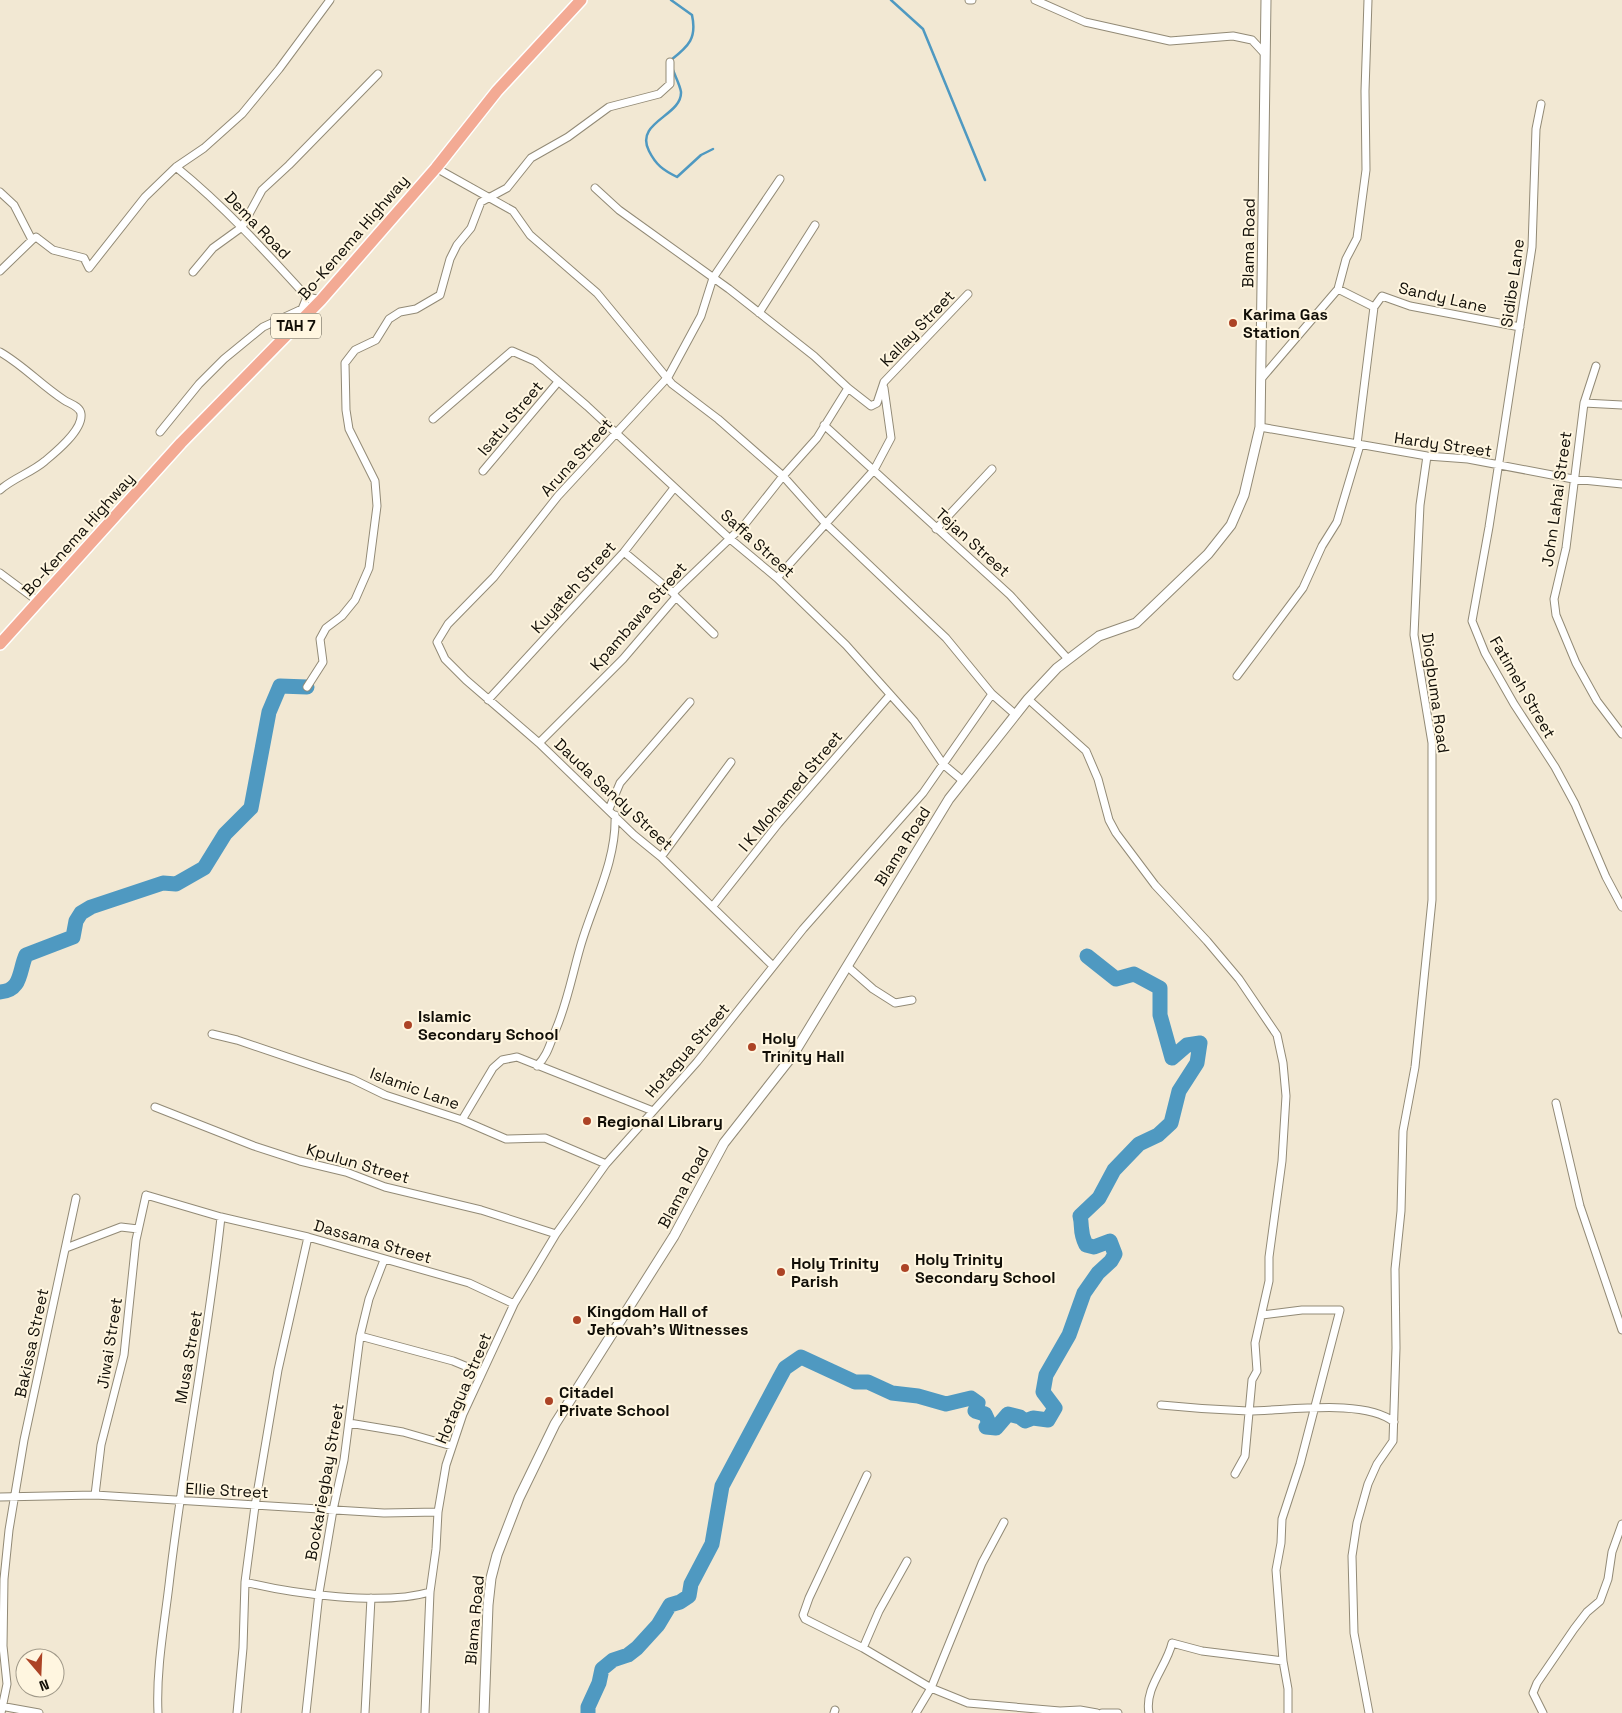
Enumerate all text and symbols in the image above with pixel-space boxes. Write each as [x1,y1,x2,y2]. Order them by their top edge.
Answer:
street label: Bo-Kenema Highway [293,170,413,304]
street label: Dema Road [220,187,295,264]
street label: Blama Road [1237,198,1260,288]
street label: Sidibe Lane [1496,238,1529,329]
street label: Sandy Lane [1397,277,1489,318]
street label: Kallay Street [876,286,959,371]
place label: Karima Gas Station [1243,304,1328,343]
road number: TAH 7 [271,314,321,338]
marker: Karima Gas Station [1227,317,1239,329]
street label: Isatu Street [473,377,548,460]
street label: Aruna Street [536,414,617,501]
street label: Hardy Street [1393,427,1493,462]
street label: John Lahai Street [1537,430,1576,568]
street label: Bo-Kenema Highway [17,468,139,600]
street label: Tejan Street [931,503,1014,581]
street label: Saffa Street [716,505,799,582]
street label: Kuyateh Street [526,537,620,638]
street label: Kpambawa Street [585,558,691,675]
street label: Diogbuma Road [1417,632,1454,755]
street label: Fatimeh Street [1485,632,1560,742]
street label: I K Mohamed Street [734,727,847,856]
street label: Dauda Sandy Street [550,734,677,855]
street label: Blama Road [870,803,935,890]
street label: Hotagua Street [641,999,734,1102]
place label: Islamic Secondary School [418,1006,558,1045]
marker: Islamic Secondary School [402,1019,414,1031]
place label: Holy Trinity Hall [762,1028,845,1067]
marker: Holy Trinity Hall [746,1041,758,1053]
street label: Islamic Lane [367,1063,463,1114]
place label: Regional Library [597,1111,723,1132]
marker: Regional Library [581,1115,593,1127]
street label: Kpulun Street [304,1139,412,1188]
street label: Blama Road [653,1143,714,1232]
street label: Dassama Street [311,1215,434,1268]
place label: Holy Trinity Secondary School [915,1249,1055,1288]
place label: Holy Trinity Parish [791,1253,879,1292]
marker: Holy Trinity Secondary School [899,1262,911,1274]
marker: Holy Trinity Parish [775,1266,787,1278]
street label: Bakissa Street [10,1286,53,1400]
street label: Jiwai Street [92,1296,127,1390]
place label: Kingdom Hall of Jehovah’s Witnesses [587,1301,749,1340]
street label: Musa Street [170,1309,207,1405]
marker: Kingdom Hall of Jehovah’s Witnesses [571,1314,583,1326]
street label: Hotagua Street [431,1329,496,1447]
place label: Citadel Private School [559,1382,670,1421]
marker: Citadel Private School [543,1395,555,1407]
street label: Bockariegbay Street [300,1402,349,1562]
street label: Ellie Street [185,1478,269,1503]
street label: Blama Road [460,1574,489,1666]
north arrow [15,1648,65,1698]
text: N [37,1675,52,1695]

